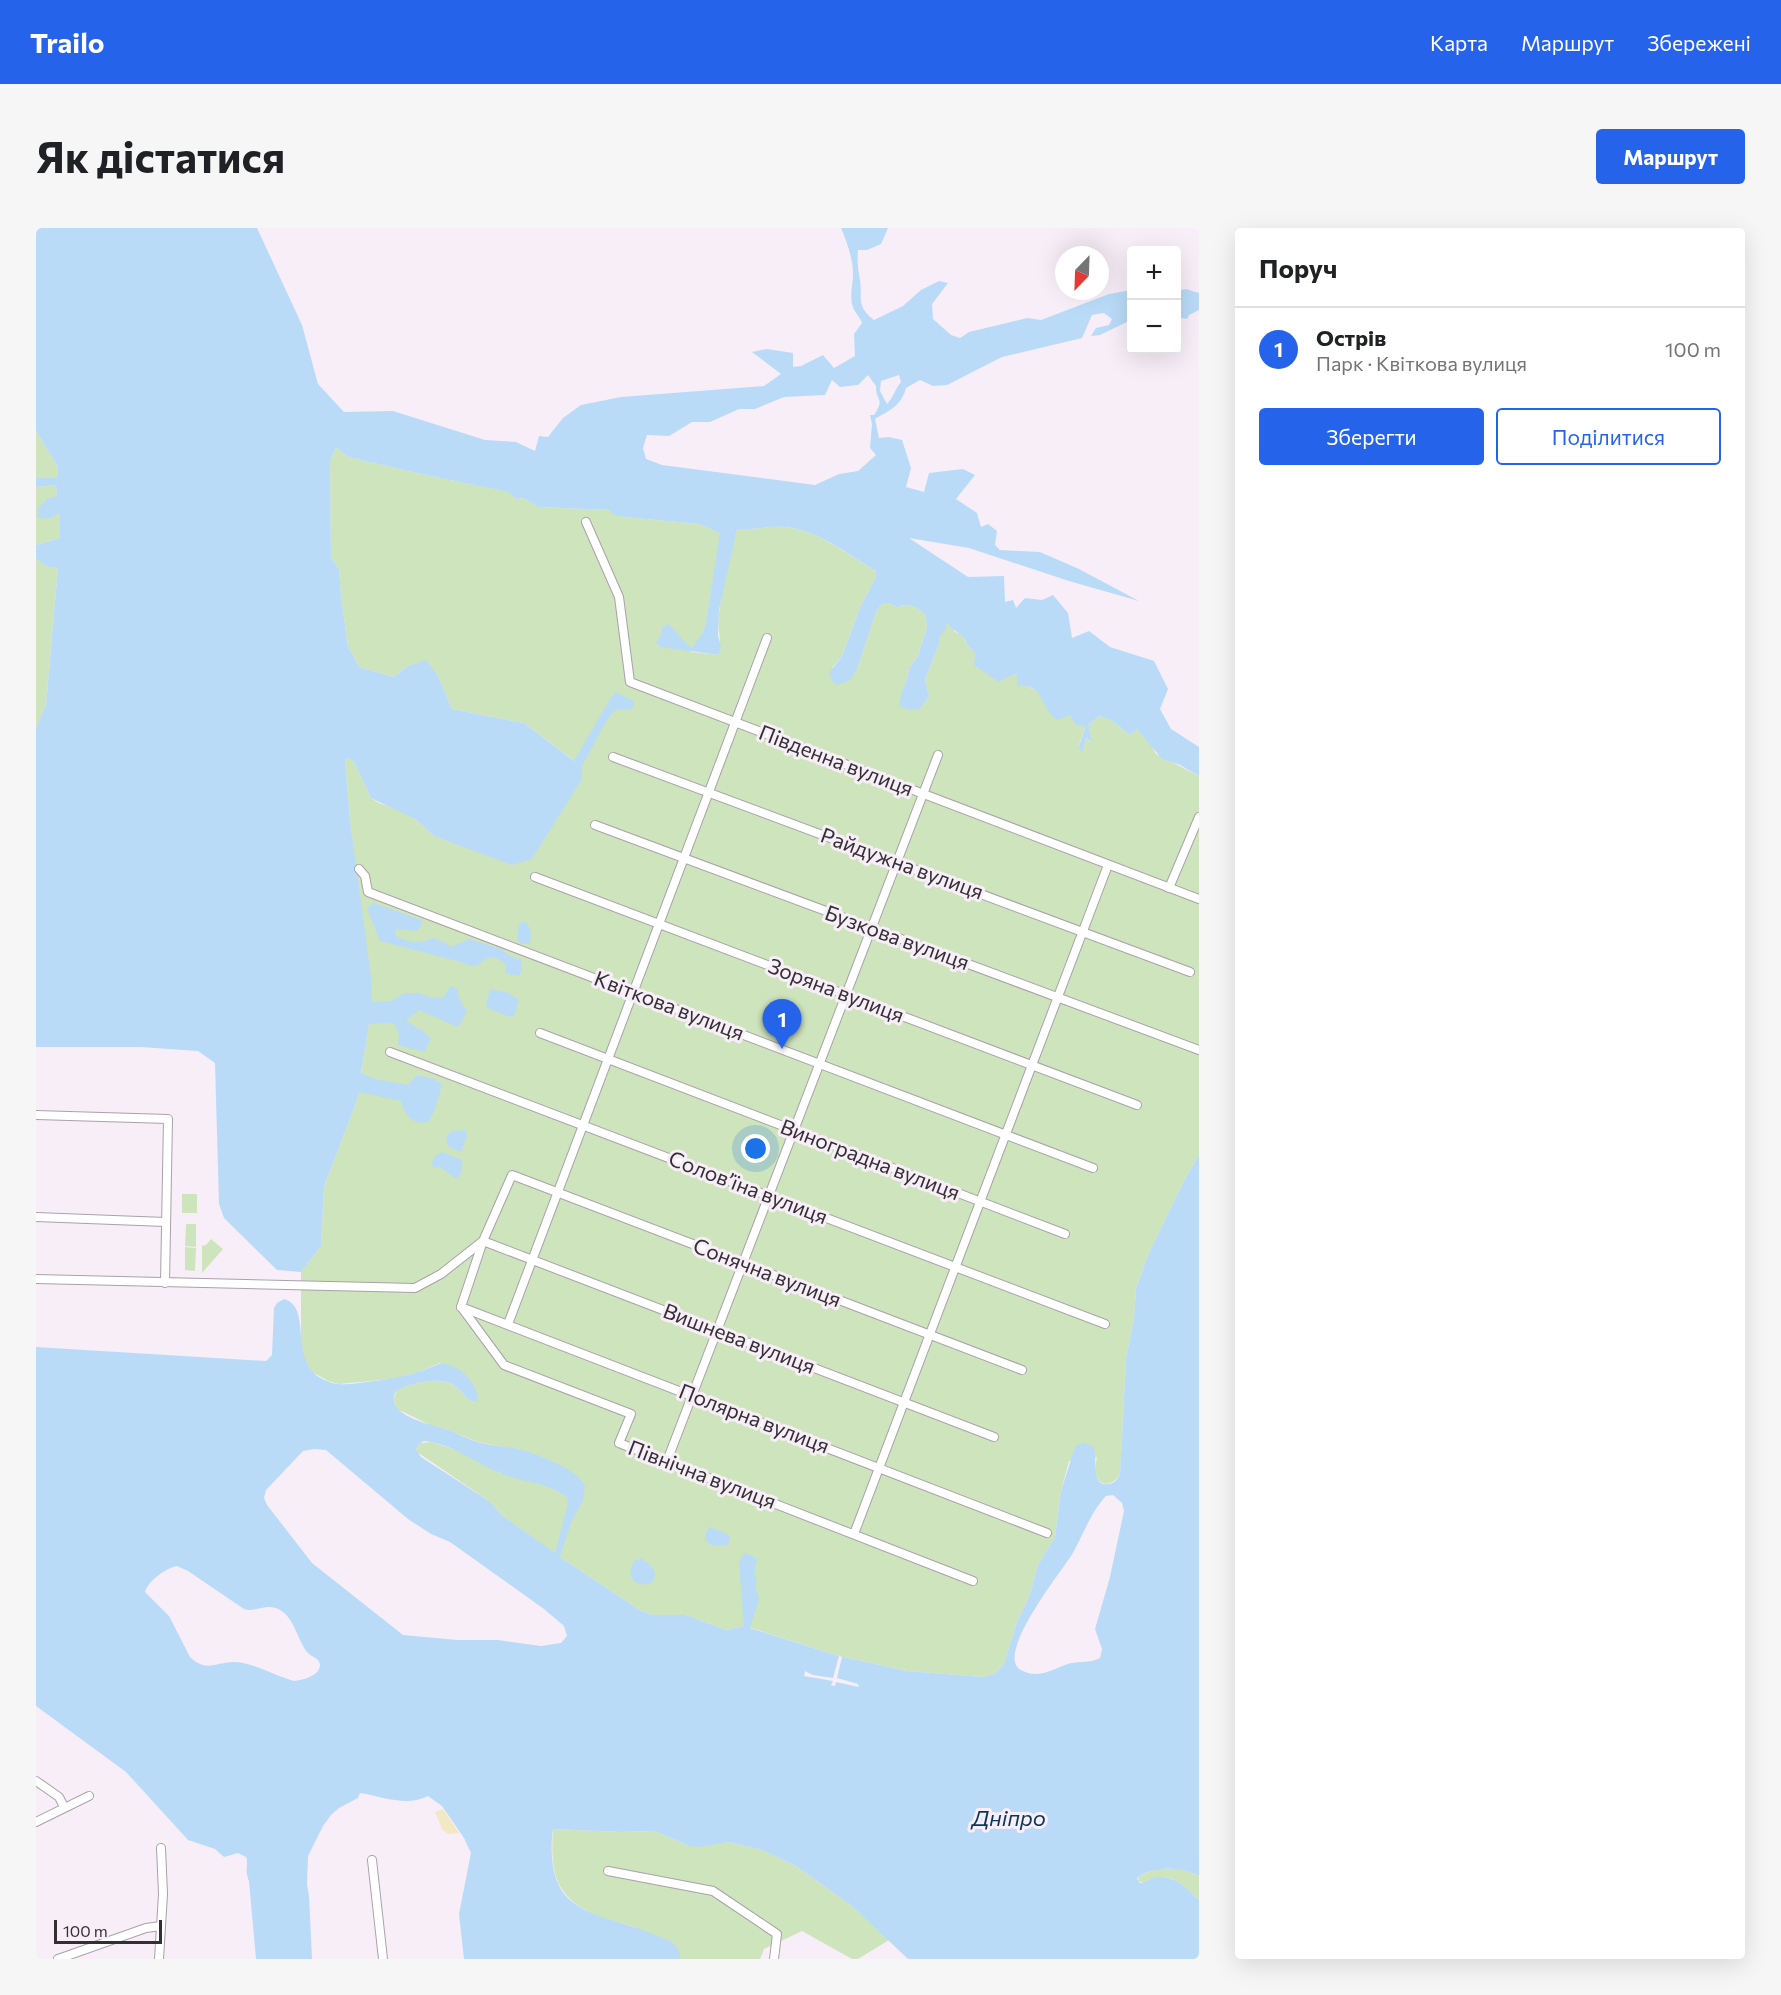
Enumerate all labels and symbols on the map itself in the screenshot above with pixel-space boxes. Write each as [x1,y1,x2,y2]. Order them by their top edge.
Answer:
north arrow [1055,246,1109,300]
street label: Південна вулиця [756,719,917,800]
street label: Райдужна вулиця [818,822,987,904]
street label: Бузкова вулиця [822,899,973,974]
street label: Зоряна вулиця [765,952,908,1027]
street label: Квіткова вулиця [591,965,748,1045]
pin: 1 [762,1000,802,1049]
street label: Виноградна вулиця [777,1113,964,1204]
your location [741,1134,770,1163]
street label: Соловʼїна вулиця [665,1145,832,1228]
street label: Сонячна вулиця [690,1232,845,1311]
street label: Вишнева вулиця [660,1297,819,1378]
street label: Полярна вулиця [676,1377,833,1458]
street label: Північна вулиця [625,1434,780,1513]
water label: Дніпро [970,1804,1046,1831]
scale bar [54,1917,162,1944]

